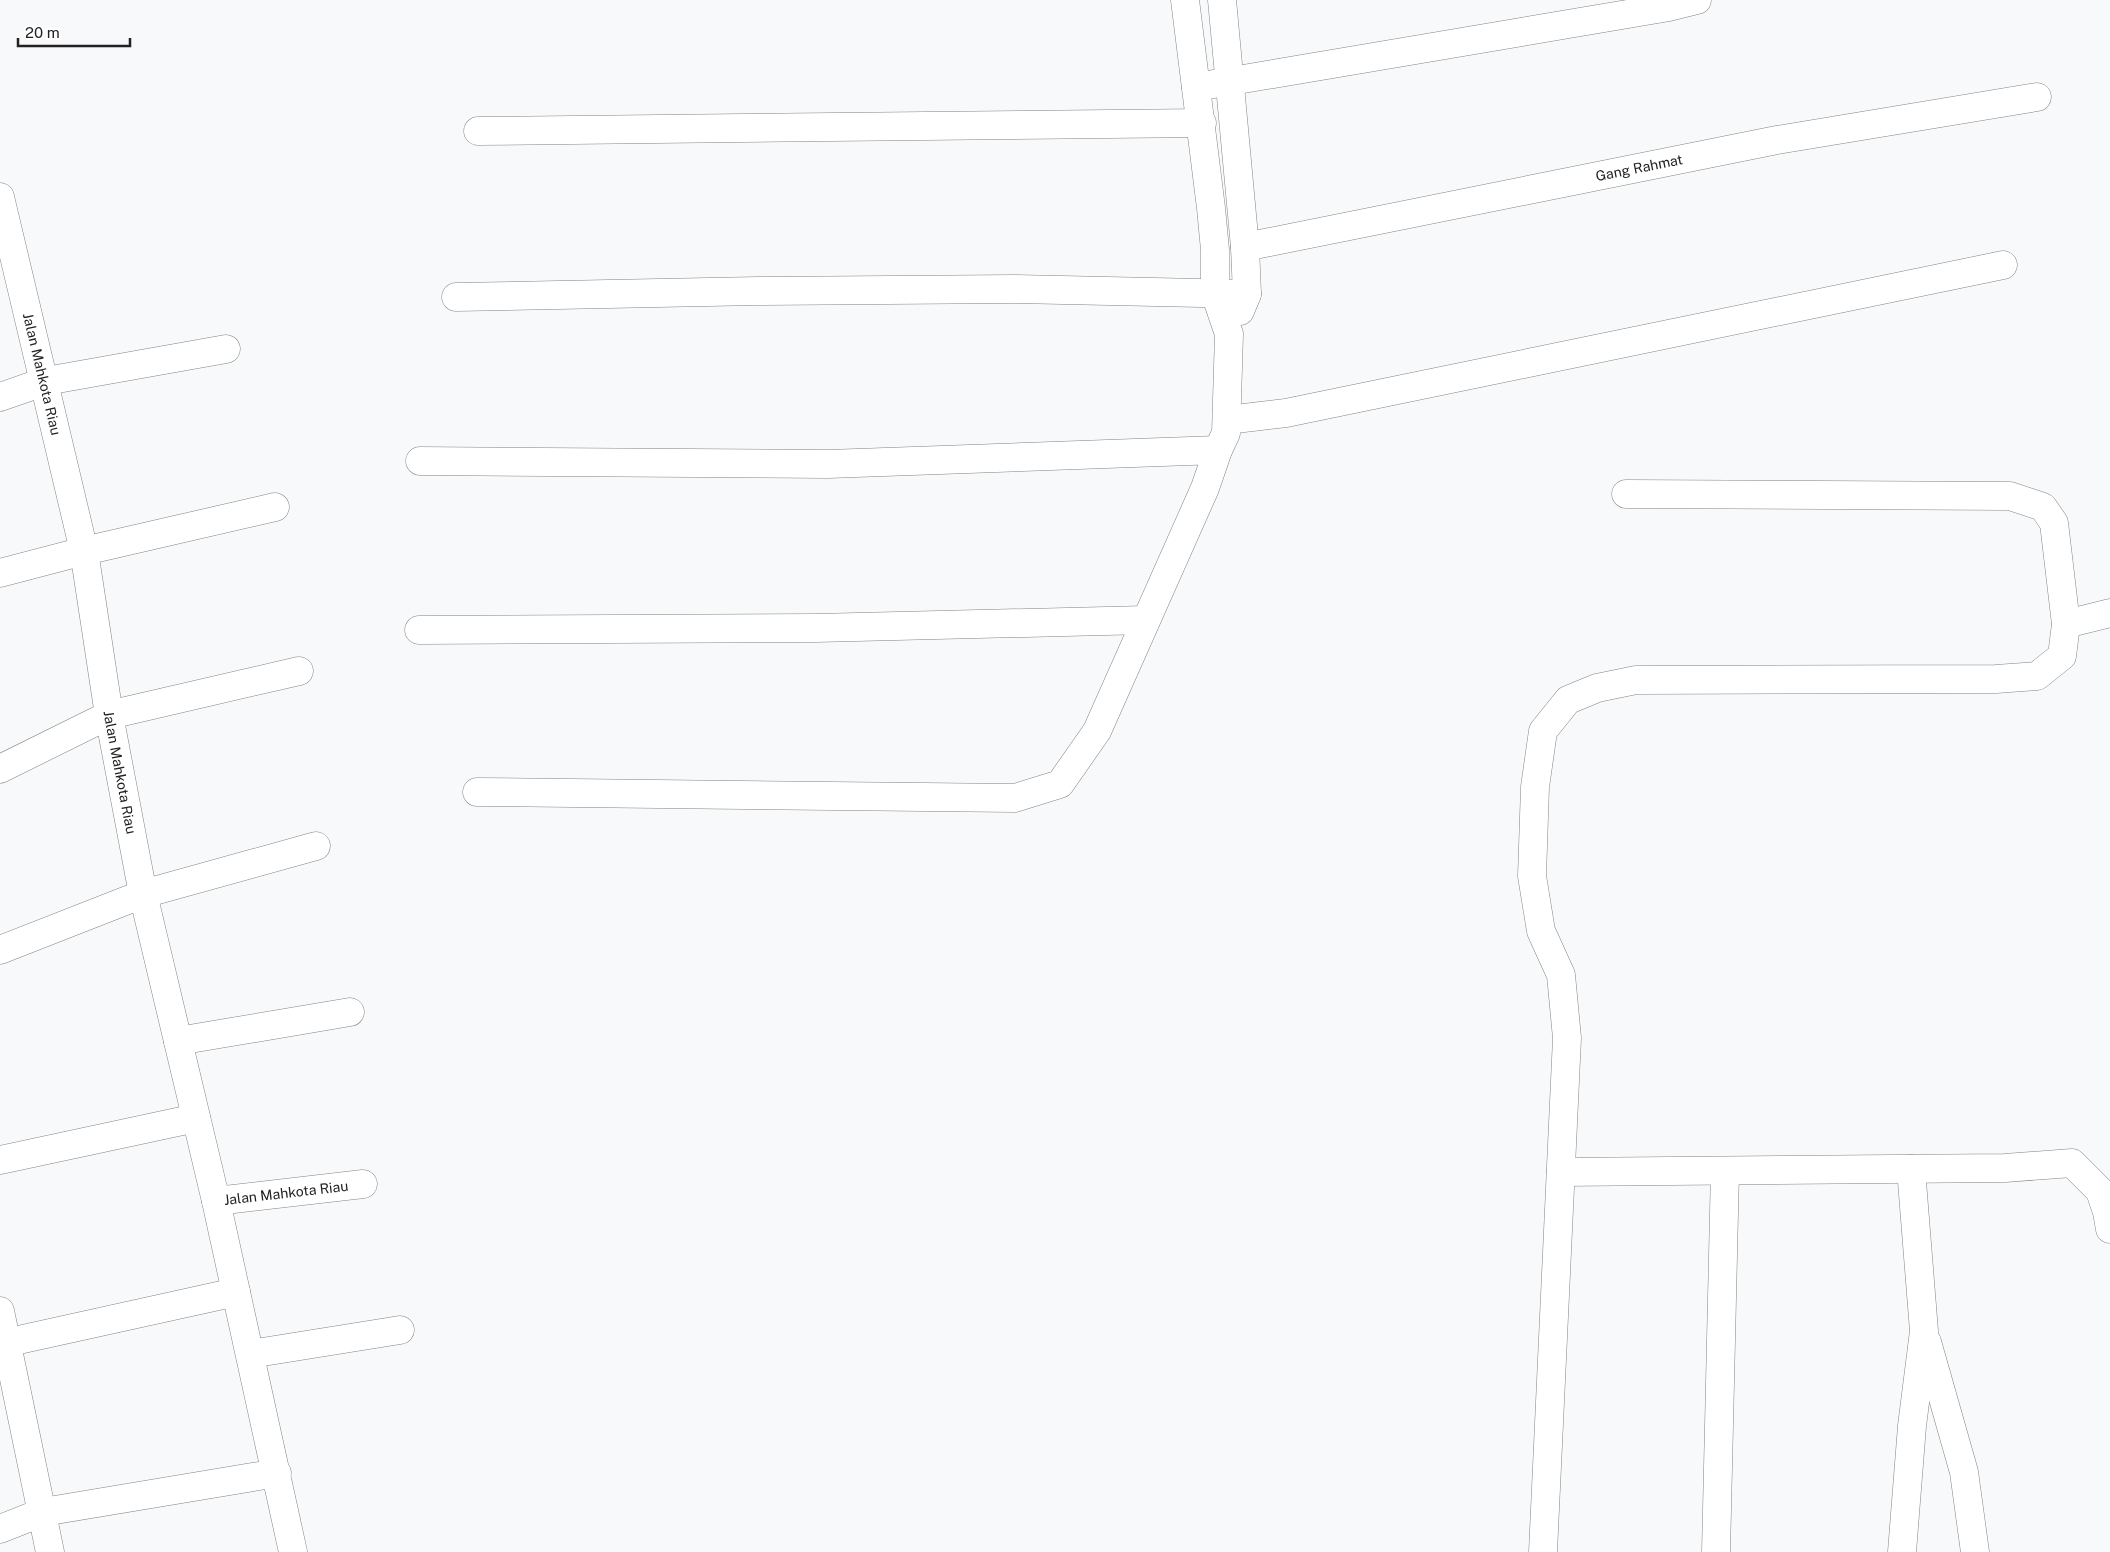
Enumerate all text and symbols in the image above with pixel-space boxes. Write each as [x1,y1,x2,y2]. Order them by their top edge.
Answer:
scale bar [18,15,130,47]
text: 20 m [25,24,60,41]
street label: Gang Rahmat [1594,151,1684,184]
street label: Jalan Mahkota Riau [20,311,64,437]
street label: Jalan Mahkota Riau [100,709,139,835]
street label: Jalan Mahkota Riau [223,1178,349,1208]

